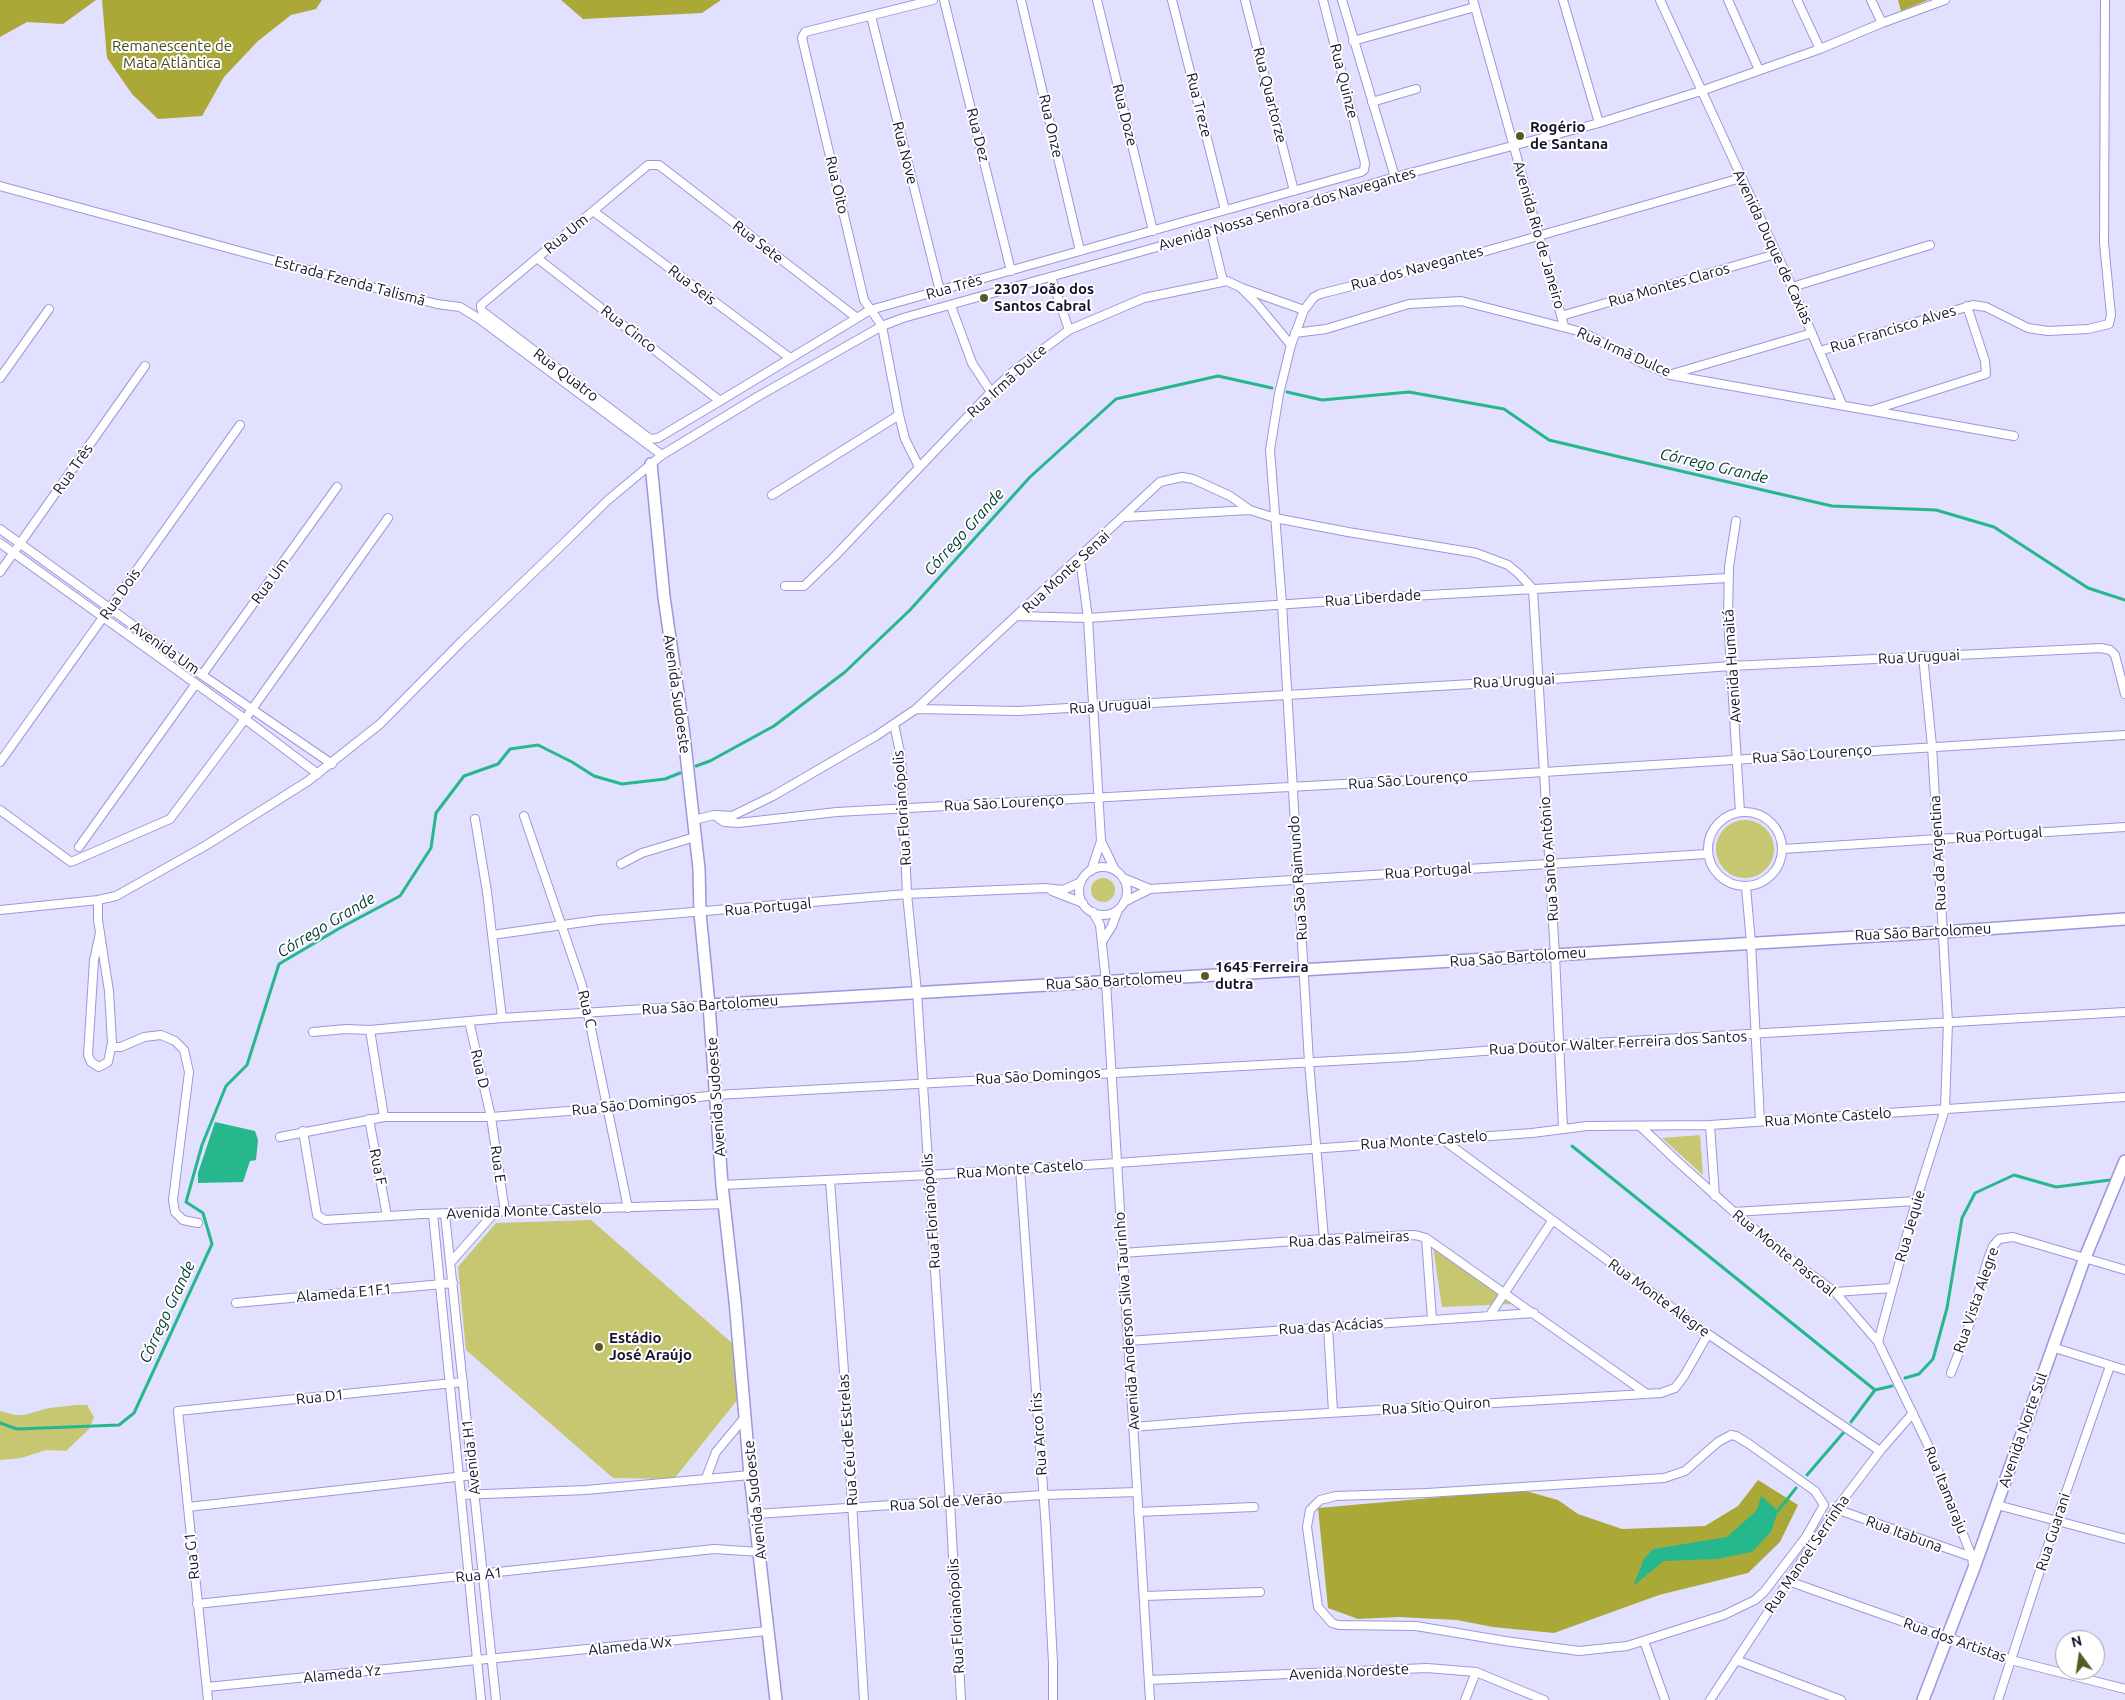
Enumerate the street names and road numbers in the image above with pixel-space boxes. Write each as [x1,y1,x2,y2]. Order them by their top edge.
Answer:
street label: Rua Quinze [1326,42,1362,120]
street label: Rua Quartorze [1249,45,1291,145]
street label: Rua Treze [1182,71,1216,139]
street label: Rua Doze [1109,82,1141,148]
street label: Rua Onze [1035,93,1067,159]
street label: Rua Dez [963,106,993,164]
street label: Rua Nove [889,120,921,186]
street label: Rua Oito [822,154,852,216]
street label: Avenida Rio de Janeiro [1509,159,1569,311]
street label: Avenida Nossa Senhora dos Navegantes [1156,164,1418,254]
street label: Avenida Duque de Caxias [1729,167,1817,327]
street label: Rua Um [540,210,592,258]
street label: Rua Sete [729,217,787,267]
street label: Rua dos Navegantes [1349,242,1485,294]
street label: Estrada Fzenda Talismã [273,252,427,310]
street label: Rua Montes Claros [1606,259,1732,311]
street label: Rua Seis [664,261,720,309]
street label: Rua Três [924,270,984,304]
street label: Rua Francisco Alves [1828,301,1958,357]
street label: Rua Cinco [597,302,661,356]
street label: Rua Irmã Dulce [1574,323,1674,381]
street label: Rua Irmã Dulce [963,341,1051,421]
street label: Rua Quatro [530,345,602,405]
street label: Rua Três [49,440,97,498]
street label: Rua Monte Senai [1019,527,1113,617]
street label: Rua Um [247,555,293,607]
street label: Rua Dois [96,565,144,623]
street label: Rua Liberdade [1324,586,1422,610]
street label: Avenida Humaitá [1719,608,1745,724]
street label: Avenida Um [127,618,203,678]
street label: Avenida Sudoeste [660,633,694,755]
street label: Rua Uruguai [1878,646,1960,668]
street label: Rua Uruguai [1473,670,1555,692]
street label: Rua Uruguai [1068,694,1152,718]
street label: Rua São Lourenço [1751,741,1873,767]
street label: Rua Florianópolis [889,750,915,866]
street label: Rua São Lourenço [1347,767,1469,793]
street label: Rua São Lourenço [944,791,1064,815]
street label: Rua da Argentina [1926,795,1950,911]
street label: Rua Santo Antônio [1536,796,1562,922]
street label: Rua São Raimundo [1285,815,1311,941]
street label: Rua Portugal [1955,823,2043,847]
street label: Rua Portugal [1384,859,1472,883]
street label: Rua Portugal [724,894,812,920]
street label: Rua São Bartolomeu [1854,919,1992,945]
street label: Rua São Bartolomeu [1449,943,1587,971]
street label: Rua São Bartolomeu [1045,968,1183,994]
street label: Rua C [574,988,600,1030]
street label: Rua São Bartolomeu [641,991,779,1019]
street label: Rua Doutor Walter Ferreira dos Santos [1489,1027,1747,1059]
street label: Avenida Sudoeste [703,1036,729,1158]
street label: Rua D [467,1048,493,1090]
street label: Rua São Domingos [975,1064,1101,1088]
street label: Rua São Domingos [571,1089,697,1119]
street label: Rua Monte Castelo [1764,1104,1892,1130]
street label: Rua Monte Castelo [1360,1127,1488,1153]
street label: Rua E [486,1144,510,1184]
street label: Rua F [366,1147,390,1187]
street label: Rua Florianópolis [918,1153,944,1269]
street label: Rua Monte Castelo [956,1156,1084,1182]
street label: Rua Jequie [1891,1188,1929,1264]
street label: Avenida Monte Castelo [446,1199,602,1223]
street label: Rua Monte Pascoal [1729,1206,1839,1300]
street label: Avenida Anderson Silva Taurinho [1110,1211,1144,1431]
street label: Rua das Palmeiras [1288,1227,1410,1251]
street label: Rua Vista Alegre [1949,1245,2003,1355]
street label: Rua Monte Alegre [1605,1255,1713,1341]
street label: Alameda E1F1 [296,1280,392,1306]
street label: Rua das Acácias [1278,1313,1384,1339]
street label: Avenida Norte Sul [1995,1370,2051,1490]
street label: Rua Céu de Estrelas [834,1374,862,1506]
street label: Rua D1 [295,1386,345,1408]
street label: Rua Arco Íris [1027,1392,1051,1476]
street label: Rua Sítio Quiron [1381,1393,1491,1419]
street label: Avenida H1 [458,1418,484,1496]
street label: Avenida Sudoeste [740,1439,770,1561]
street label: Rua Itamaraju [1920,1444,1972,1536]
street label: Rua Sol de Verão [889,1489,1003,1515]
street label: Rua Manoel Serrinha [1761,1491,1853,1617]
street label: Rua Guarani [2032,1491,2074,1573]
street label: Rua Itabuna [1863,1512,1945,1556]
street label: Rua G1 [181,1531,203,1581]
street label: Rua Florianópolis [944,1558,968,1674]
street label: Rua A1 [455,1564,503,1586]
street label: Rua dos Artistas [1901,1614,2009,1666]
street label: Alameda Wx [587,1633,673,1659]
street label: Avenida Nordeste [1289,1660,1409,1684]
street label: Alameda Yz [302,1661,382,1687]

